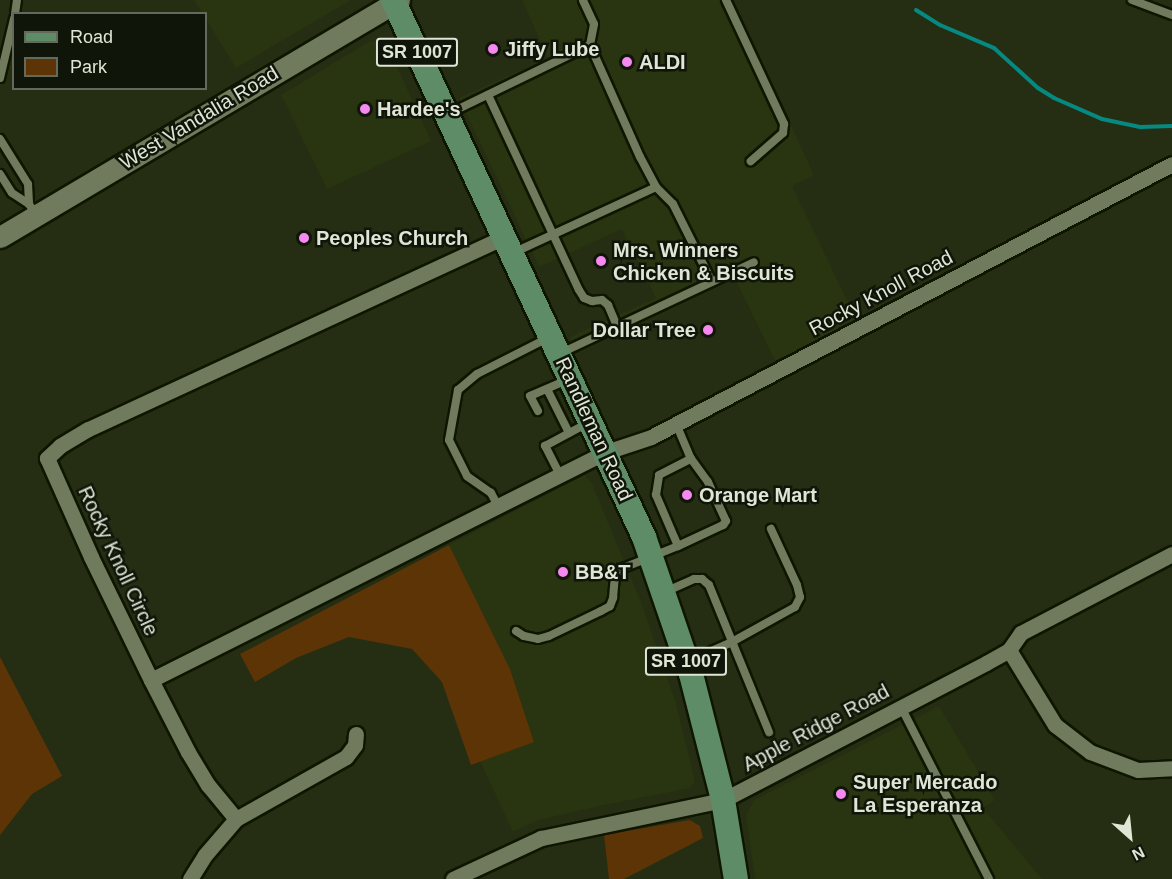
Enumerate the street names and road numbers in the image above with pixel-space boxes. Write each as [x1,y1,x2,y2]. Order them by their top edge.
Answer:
road number: SR 1007 [375,37,459,67]
street label: West Vandalia Road [115,61,283,175]
street label: Rocky Knoll Road [805,245,957,341]
street label: Randleman Road [550,353,638,505]
street label: Rocky Knoll Circle [73,482,163,640]
road number: SR 1007 [644,646,728,676]
street label: Apple Ridge Road [739,679,893,777]

